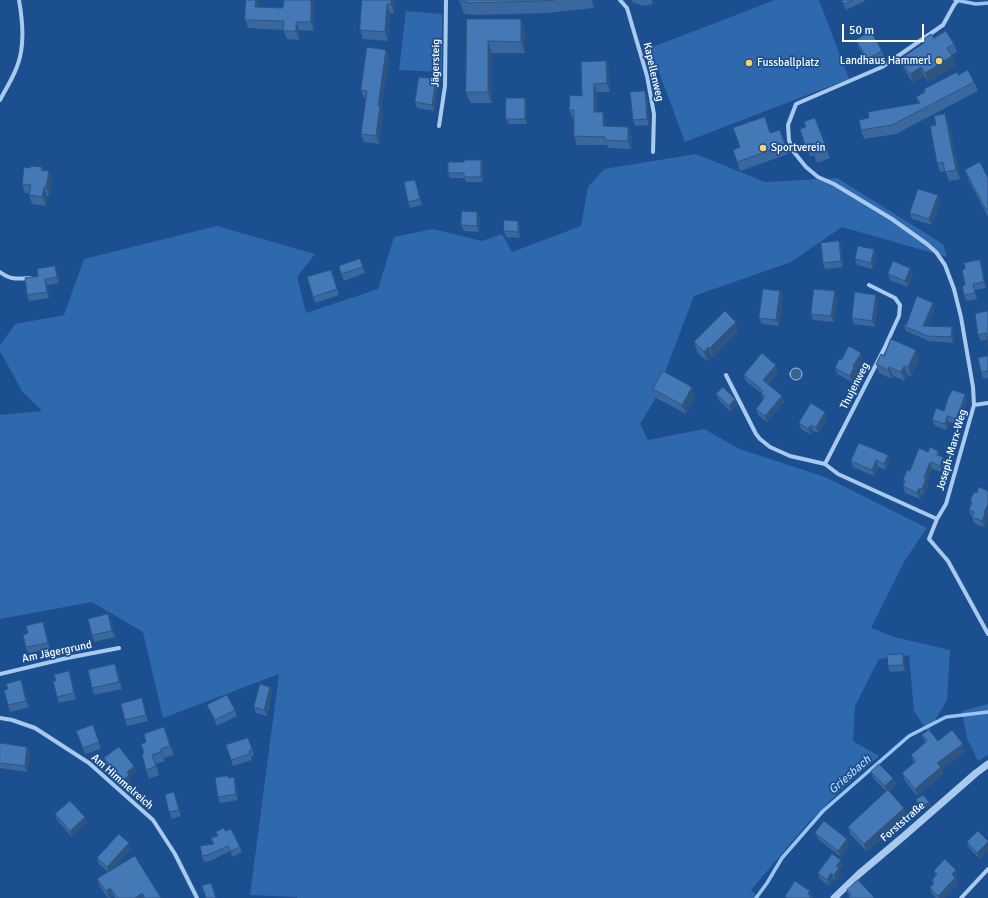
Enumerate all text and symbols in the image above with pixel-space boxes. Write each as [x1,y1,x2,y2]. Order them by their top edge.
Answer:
scale bar [844,16,926,42]
text: 50 m [849,23,874,38]
street label: Jägersteig [429,39,443,87]
street label: Kapellenweg [640,41,666,103]
place label: Landhaus Hammerl [840,54,931,68]
place label: Fussballplatz [757,56,819,70]
marker: Landhaus Hammerl [934,56,944,66]
marker: Fussballplatz [744,58,754,68]
place label: Sportverein [771,141,826,155]
marker: Sportverein [758,143,768,153]
street label: Thujenweg [838,360,872,412]
street label: Joseph-Marx-Weg [934,408,970,492]
street label: Am Jägergrund [21,638,93,666]
street label: Am Himmelreich [88,751,156,813]
water label: Griesbach [826,753,874,797]
street label: Forststraße [878,799,928,845]

